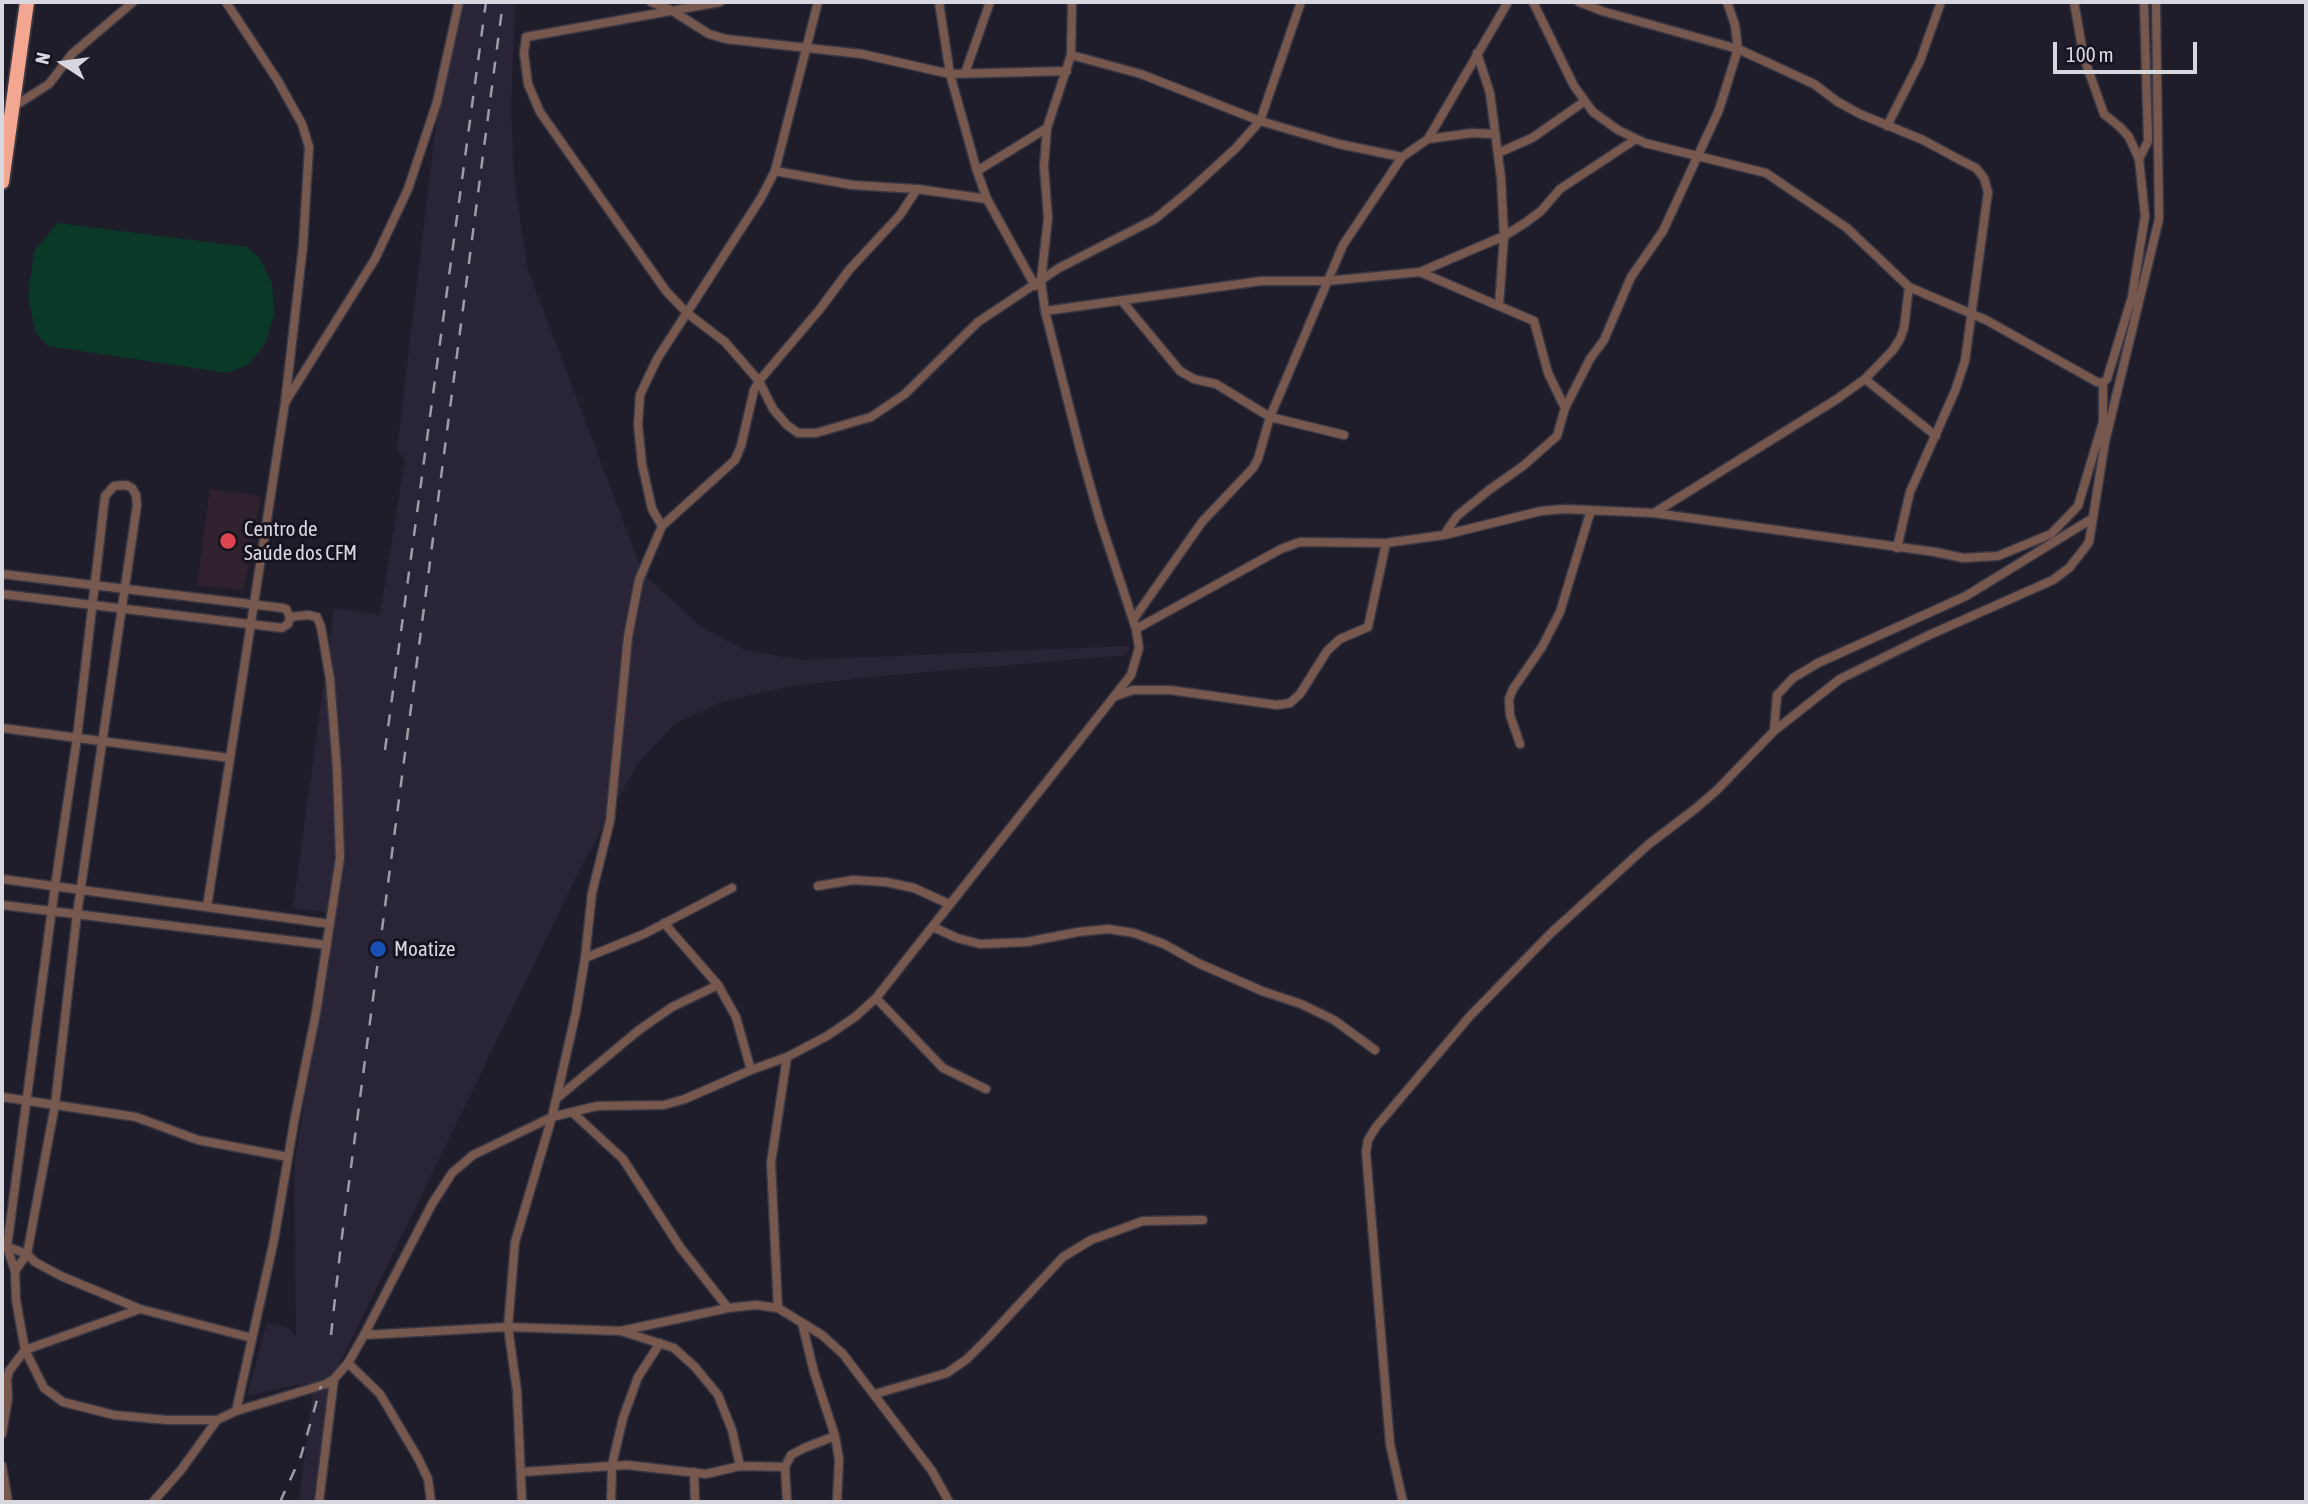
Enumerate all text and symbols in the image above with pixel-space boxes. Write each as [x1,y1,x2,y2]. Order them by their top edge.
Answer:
north arrow [28,28,98,98]
scale bar [2056,28,2200,72]
text: 100 m [2066,42,2114,66]
text: N [31,50,55,66]
place label: Centro de Saúde dos CFM [244,516,357,566]
marker: Centro de Saúde dos CFM [218,531,238,551]
place label: Moatize [394,936,455,962]
marker: Moatize [368,939,388,959]

